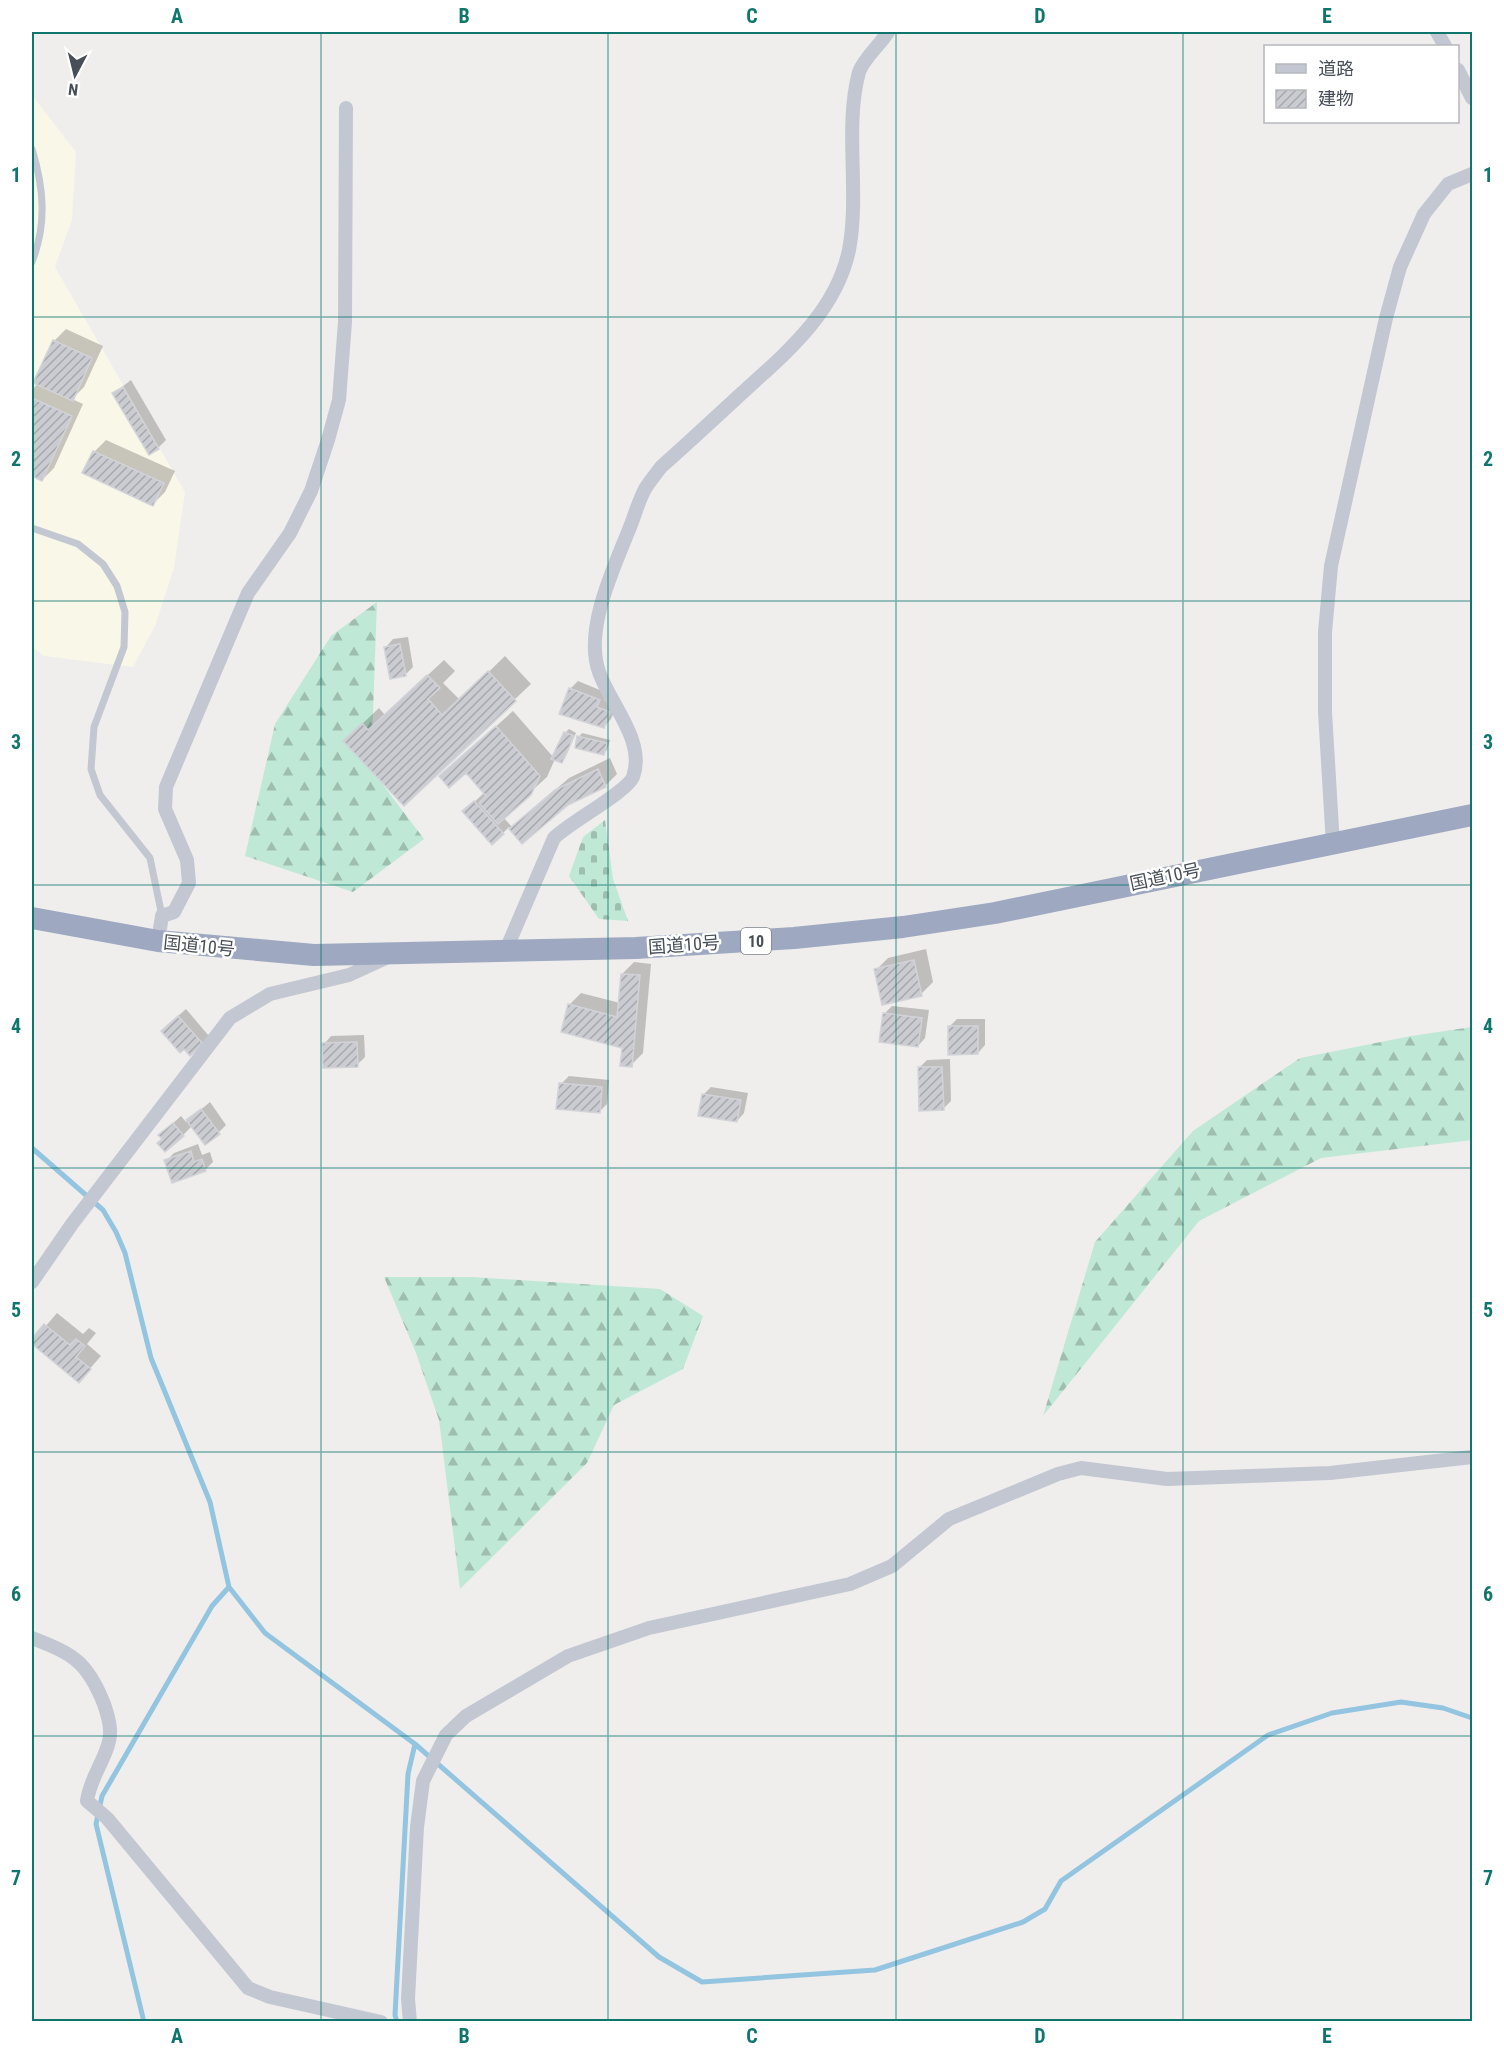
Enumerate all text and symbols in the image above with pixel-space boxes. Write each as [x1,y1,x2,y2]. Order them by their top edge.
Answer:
text: A [171,4,183,28]
text: B [458,4,470,28]
text: C [746,4,758,28]
text: D [1034,4,1046,28]
text: E [1322,4,1332,28]
north arrow [45,45,105,105]
legend [1264,45,1459,123]
text: 道路 [1318,58,1354,79]
text: N [67,79,79,99]
text: 建物 [1318,88,1354,109]
text: 1 [11,163,21,187]
text: 1 [1483,163,1493,187]
text: 2 [11,447,21,471]
text: 2 [1483,447,1493,471]
text: 3 [11,730,21,754]
text: 3 [1483,730,1493,754]
street label: 国道10号 [1128,859,1202,894]
road number: 10 [741,928,771,954]
street label: 国道10号 [162,931,236,960]
street label: 国道10号 [647,932,721,957]
text: 4 [11,1014,21,1038]
text: 4 [1483,1014,1493,1038]
text: 5 [11,1298,21,1322]
text: 5 [1483,1298,1493,1322]
text: 6 [11,1582,21,1606]
text: 6 [1483,1582,1493,1606]
text: 7 [11,1866,21,1890]
text: 7 [1483,1866,1493,1890]
text: A [171,2024,183,2048]
text: B [458,2024,470,2048]
text: C [746,2024,758,2048]
text: D [1034,2024,1046,2048]
text: E [1322,2024,1332,2048]

